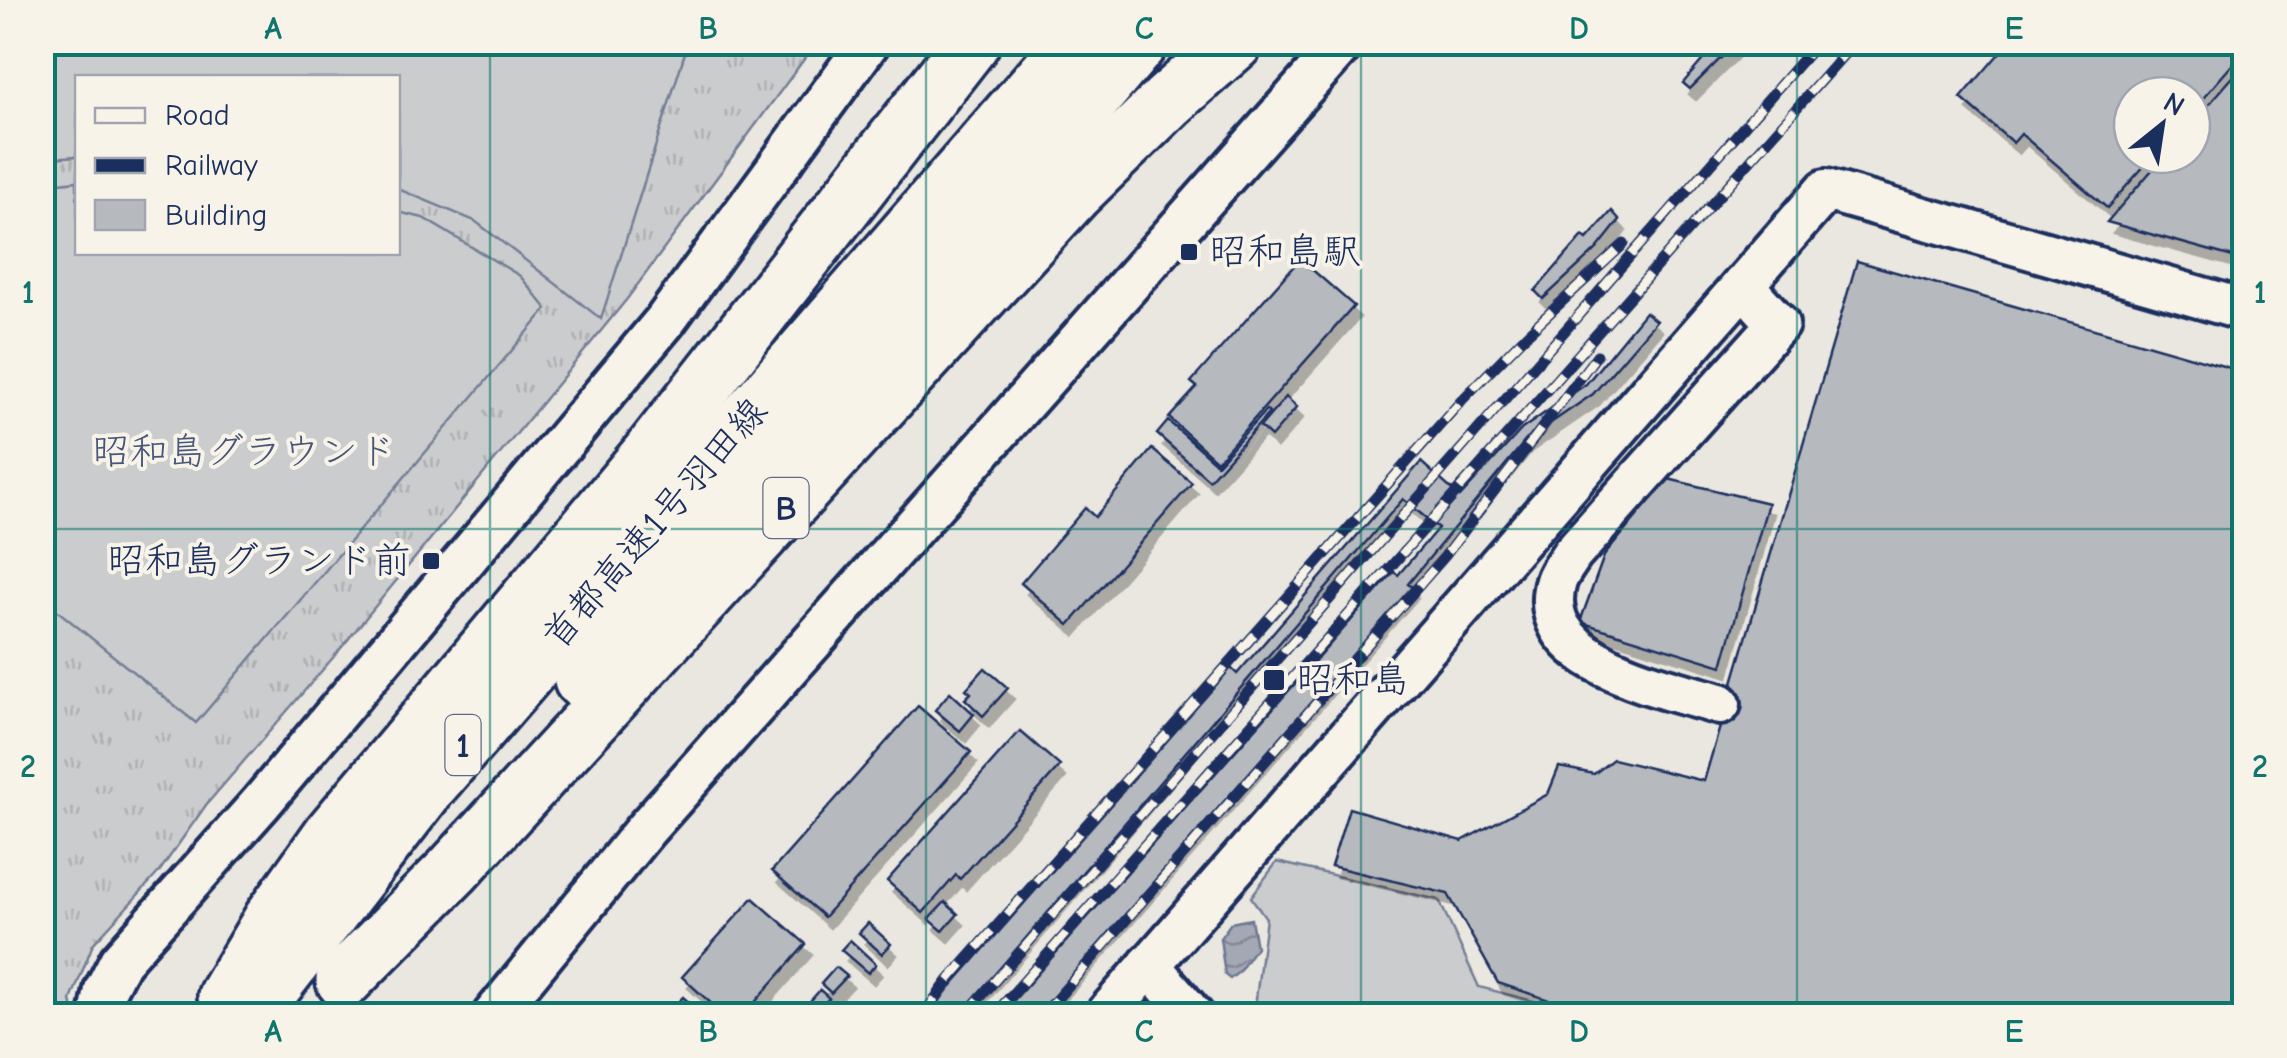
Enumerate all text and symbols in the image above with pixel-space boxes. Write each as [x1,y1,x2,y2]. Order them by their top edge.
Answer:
text: A [264,10,282,47]
text: B [698,10,718,47]
text: C [1134,10,1154,47]
text: D [1569,10,1589,47]
text: E [2005,10,2024,47]
legend [75,75,400,255]
north arrow [2112,75,2212,175]
text: N [2158,86,2190,123]
text: Road [165,98,230,133]
text: Railway [165,148,258,183]
text: Building [165,198,268,233]
place label: 昭和島駅 [1209,230,1361,274]
marker: 昭和島駅 [1178,241,1200,263]
text: 1 [22,274,34,311]
text: 1 [2254,274,2266,311]
street label: 首都高速1号羽田線 [534,389,776,659]
park label: 昭和島グラウンド [92,430,396,474]
road number: B [764,478,808,538]
place label: 昭和島グランド前 [107,539,411,583]
marker: 昭和島グランド前 [420,550,442,572]
place label: 昭和島 [1296,658,1410,702]
marker: 昭和島 [1261,667,1287,693]
road number: 1 [446,715,480,775]
text: 2 [20,748,36,785]
text: 2 [2252,748,2268,785]
text: A [264,1013,282,1050]
text: B [698,1013,718,1050]
text: C [1134,1013,1154,1050]
text: D [1569,1013,1589,1050]
text: E [2005,1013,2024,1050]

